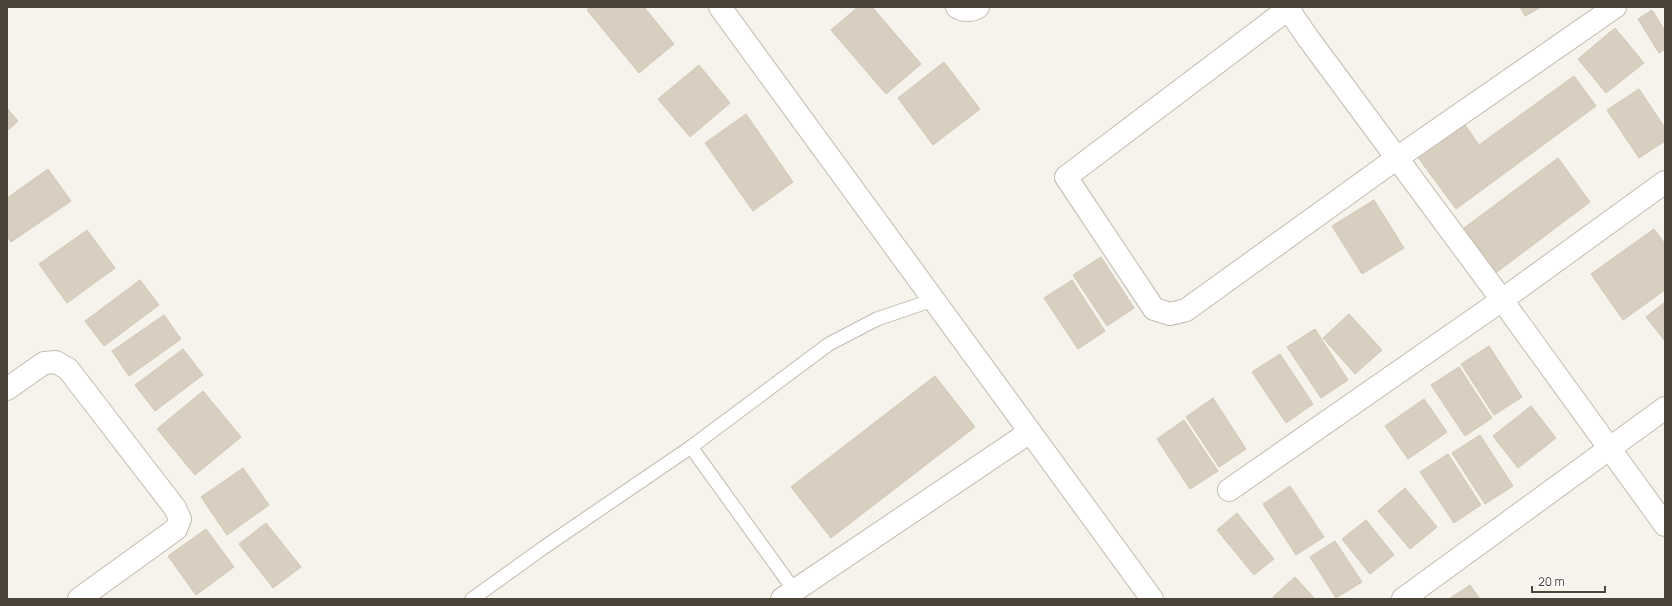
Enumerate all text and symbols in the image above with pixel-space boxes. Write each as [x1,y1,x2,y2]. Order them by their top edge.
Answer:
scale bar [1532,568,1605,594]
text: 20 m [1538,573,1565,590]

